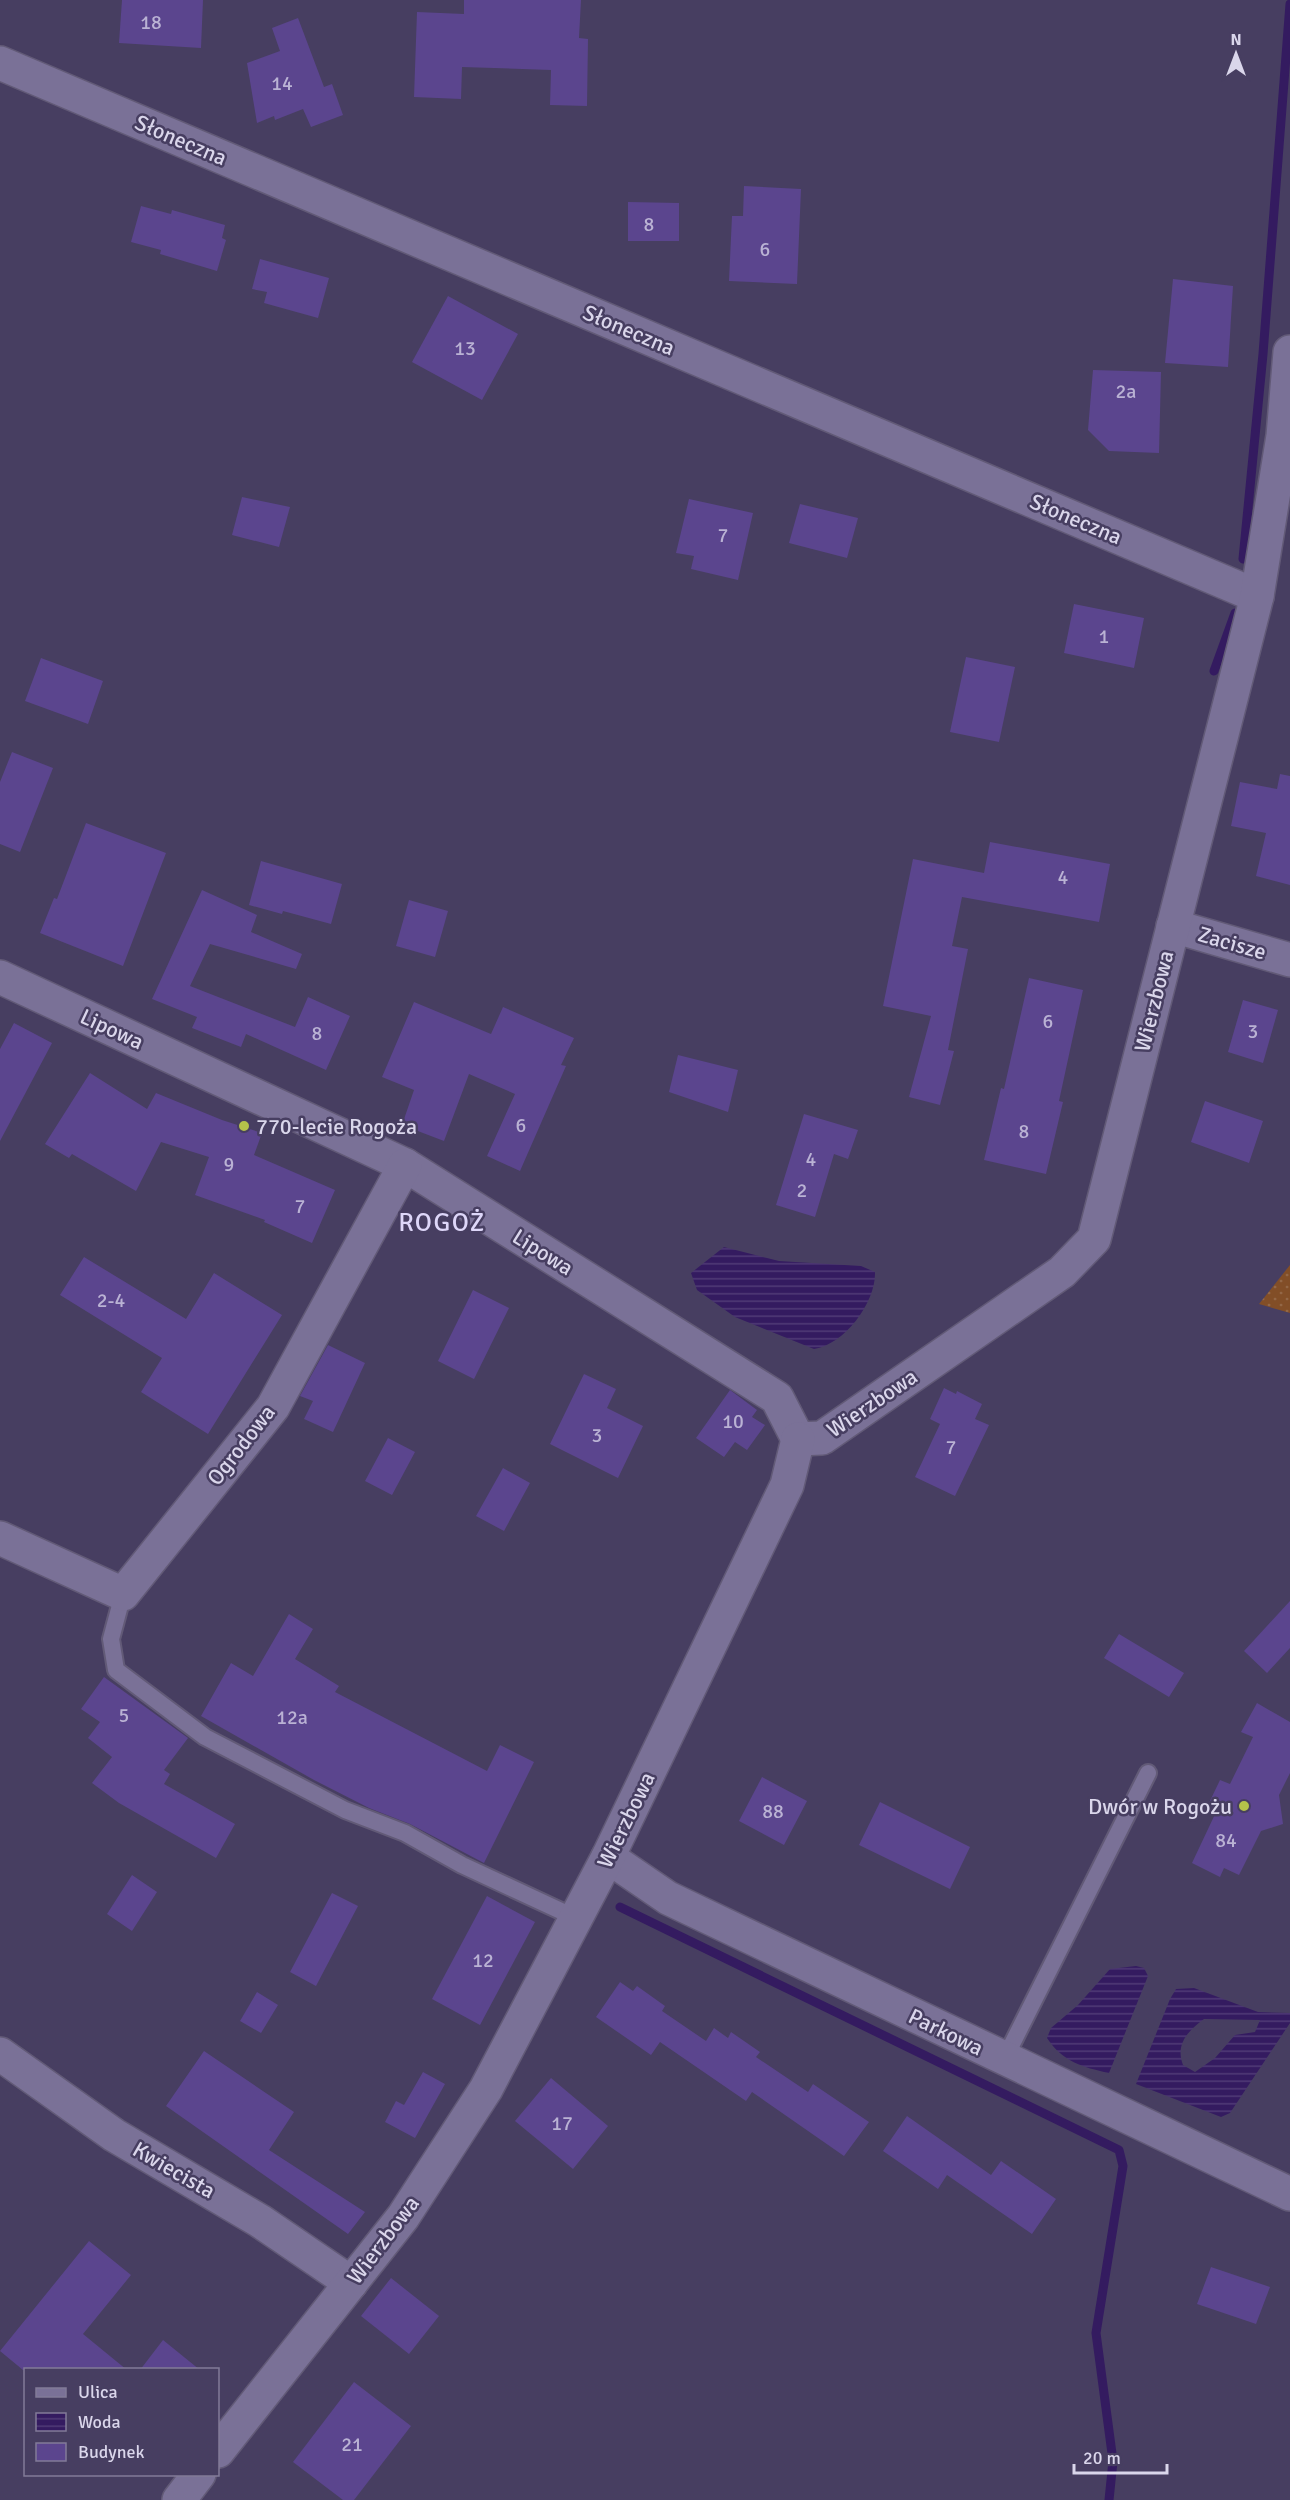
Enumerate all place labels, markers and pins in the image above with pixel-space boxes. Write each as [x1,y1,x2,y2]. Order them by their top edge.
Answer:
place label: 770-lecie Rogoża [256,1113,417,1140]
marker: 770-lecie Rogoża [237,1119,251,1133]
place label: Dwór w Rogożu [1088,1793,1232,1820]
marker: Dwór w Rogożu [1237,1799,1251,1813]

